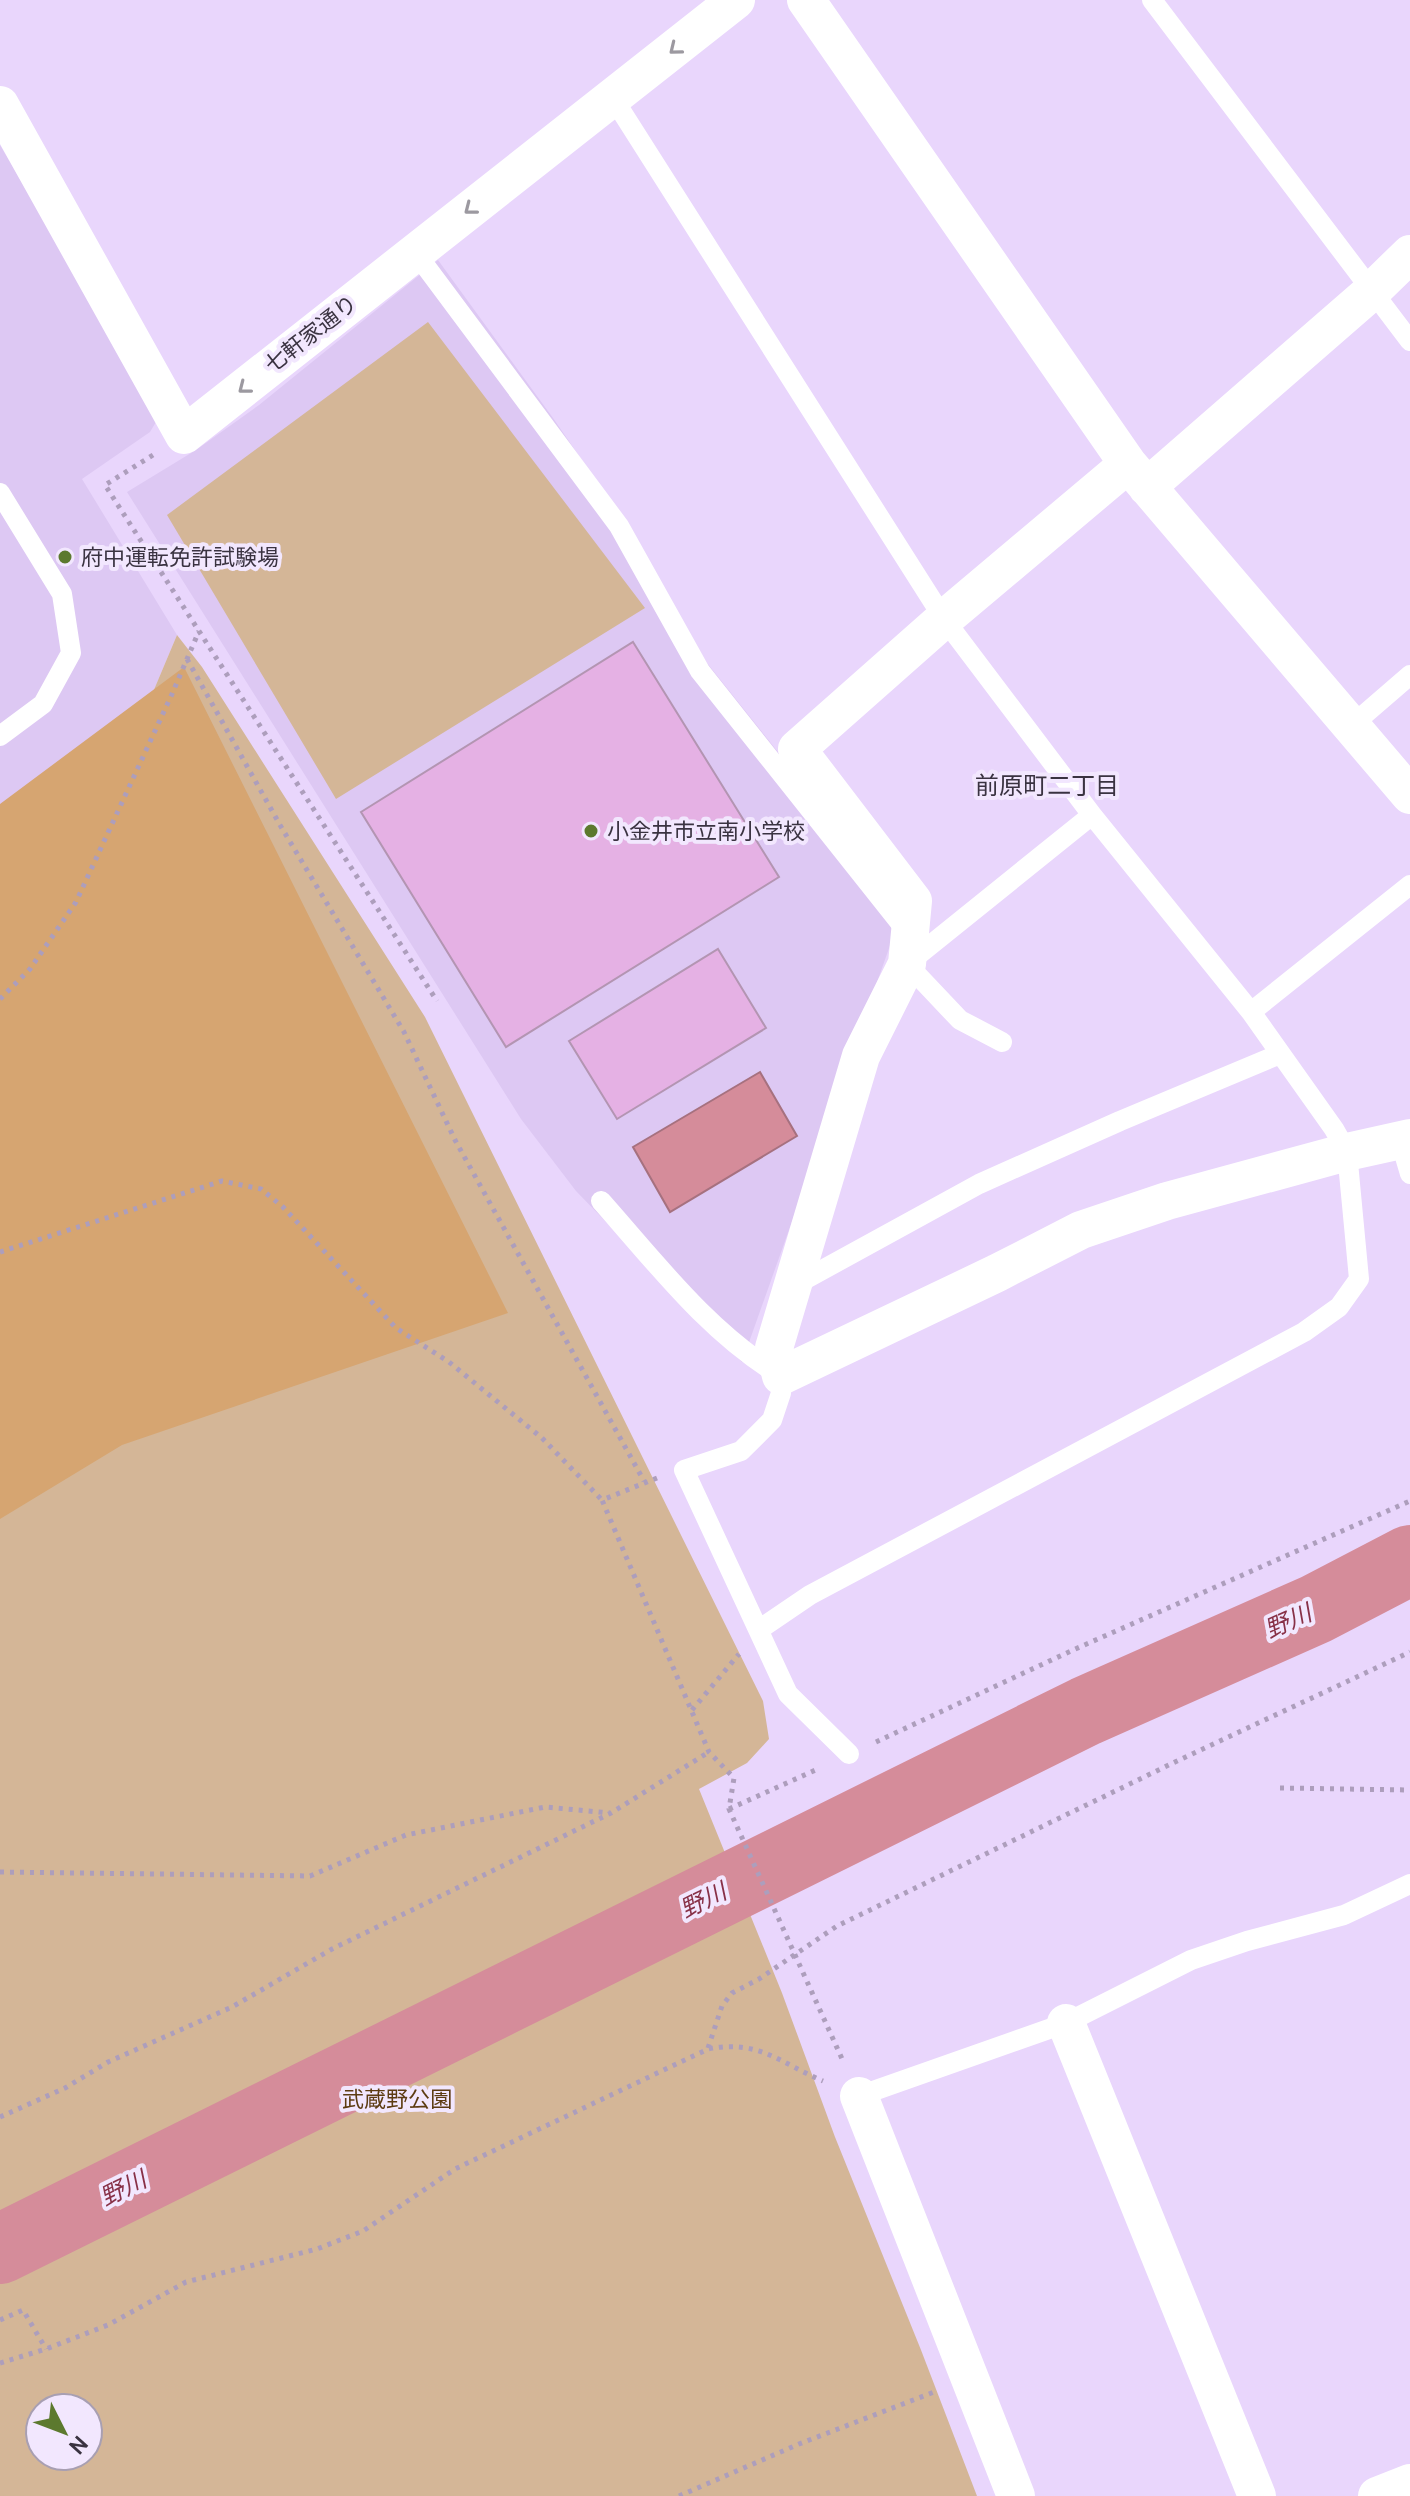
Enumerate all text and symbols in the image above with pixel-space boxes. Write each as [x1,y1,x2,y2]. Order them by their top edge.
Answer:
one-way arrow [669,39,684,53]
one-way arrow [465,199,479,214]
street label: 七軒家通り [259,289,363,379]
one-way arrow [238,378,253,392]
place label: 府中運転免許試験場 [81,544,279,571]
marker: 府中運転免許試験場 [56,548,74,566]
district label: 前原町二丁目 [975,771,1119,800]
place label: 小金井市立南小学校 [607,818,805,845]
marker: 小金井市立南小学校 [582,822,600,840]
water label: 野川 [1260,1597,1319,1644]
water label: 野川 [675,1875,734,1924]
park label: 武蔵野公園 [342,2086,452,2113]
water label: 野川 [95,2163,154,2212]
north arrow [24,2392,104,2472]
text: N [63,2430,94,2460]

